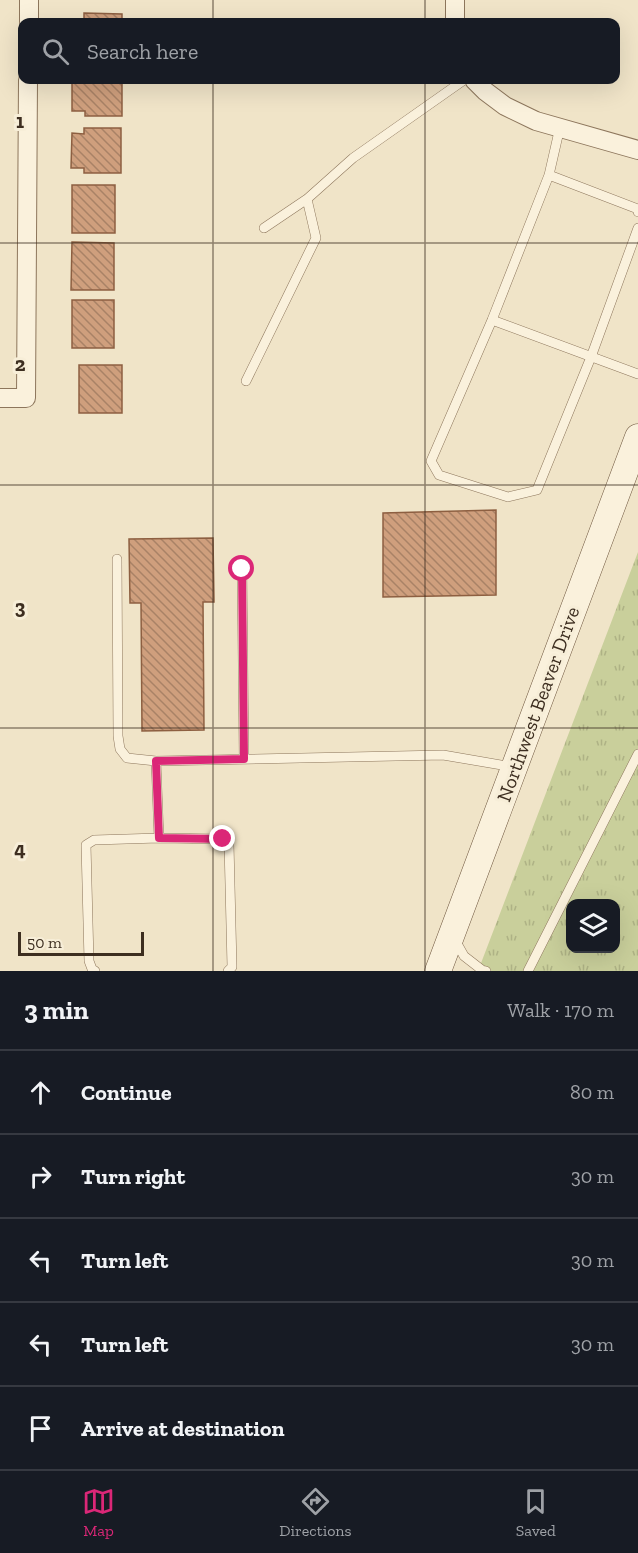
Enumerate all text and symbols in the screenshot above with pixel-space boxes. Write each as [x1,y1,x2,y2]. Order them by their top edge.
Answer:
search box [18,18,620,84]
icon: search [39,35,72,68]
text: Search here [87,38,198,65]
text: 1 [16,109,24,133]
text: 2 [15,352,26,376]
route start [228,555,254,581]
text: 3 [15,595,26,619]
street label: Northwest Beaver Drive [491,603,585,805]
route end [209,825,235,851]
text: 4 [14,837,26,861]
map controls [566,899,620,953]
button: layers [566,899,620,953]
scale bar [18,929,144,956]
text: 50 m [27,933,62,952]
text: 3 min [24,994,89,1026]
text: Walk · 170 m [507,998,614,1022]
icon: ahead [24,1076,57,1109]
text: Continue [81,1079,172,1106]
text: 80 m [570,1080,614,1104]
icon: right [24,1160,57,1193]
text: Turn right [81,1163,185,1190]
text: 30 m [571,1164,614,1188]
icon: left [24,1244,57,1277]
text: Turn left [81,1247,168,1274]
text: 30 m [571,1248,614,1272]
icon: left [24,1328,57,1361]
text: Turn left [81,1331,168,1358]
text: 30 m [571,1332,614,1356]
icon: arrive [24,1412,57,1445]
text: Arrive at destination [81,1415,284,1442]
tab: Map [82,1485,115,1540]
tab: Directions [279,1485,352,1540]
tab: Saved [516,1485,556,1540]

